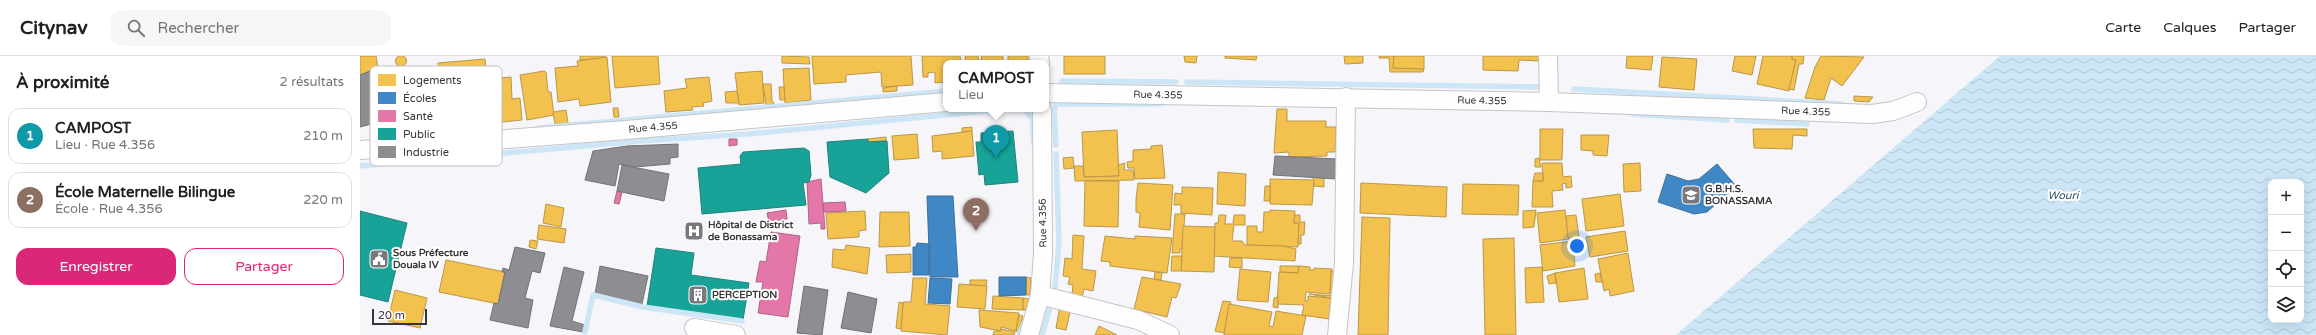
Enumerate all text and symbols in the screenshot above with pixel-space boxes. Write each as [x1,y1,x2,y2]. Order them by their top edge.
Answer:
search box [111,10,391,46]
text: Citynav [20,17,87,39]
icon: search [125,17,147,39]
text: Rechercher [157,19,239,37]
text: Carte [2105,19,2141,36]
text: Calques [2163,19,2216,36]
text: Partager [2238,19,2296,36]
popup [943,60,1049,112]
legend [370,66,502,166]
text: CAMPOST [958,69,1034,87]
text: À proximité [16,72,109,93]
text: 2 résultats [280,74,344,90]
text: Logements [403,74,462,87]
text: Lieu [958,87,984,103]
street label: Rue 4.355 [1133,89,1183,101]
text: Écoles [403,91,437,105]
street label: Rue 4.355 [1457,94,1507,107]
street label: Rue 4.355 [1781,105,1831,118]
text: Santé [403,110,433,123]
text: CAMPOST [55,119,131,137]
street label: Rue 4.355 [628,120,678,136]
pin: 1 [983,125,1009,158]
text: 1 [26,128,34,144]
text: 210 m [303,128,343,144]
text: Public [403,128,435,141]
text: Lieu · Rue 4.356 [55,137,155,153]
text: Industrie [403,146,449,159]
map controls [2268,179,2304,323]
button: + [2268,179,2304,215]
text: École Maternelle Bilingue [55,183,235,201]
place label: G.B.H.S. BONASSAMA [1705,183,1773,207]
school or university icon: G.B.H.S. BONASSAMA [1680,184,1702,206]
water label: Wouri [2048,189,2080,202]
text: 2 [26,192,34,208]
text: 220 m [303,192,343,208]
pin: 2 [963,198,989,231]
street label: Rue 4.356 [1037,198,1049,248]
text: École · Rue 4.356 [55,201,163,217]
button: − [2268,215,2304,251]
place label: Hôpital de District de Bonassama [708,219,794,243]
hospital icon: Hôpital de District de Bonassama [683,220,705,242]
your location [1567,236,1587,256]
place label: Sous Préfecture Douala IV [393,247,469,271]
button: Enregistrer [16,248,176,285]
button: Partager [184,248,344,285]
public building icon: Sous Préfecture Douala IV [368,248,390,270]
button: locate [2268,251,2304,287]
building icon: PERCEPTION [687,284,709,306]
button: layers [2268,287,2304,323]
place label: PERCEPTION [712,289,777,301]
scale bar [372,307,427,326]
text: 20 m [378,309,405,322]

